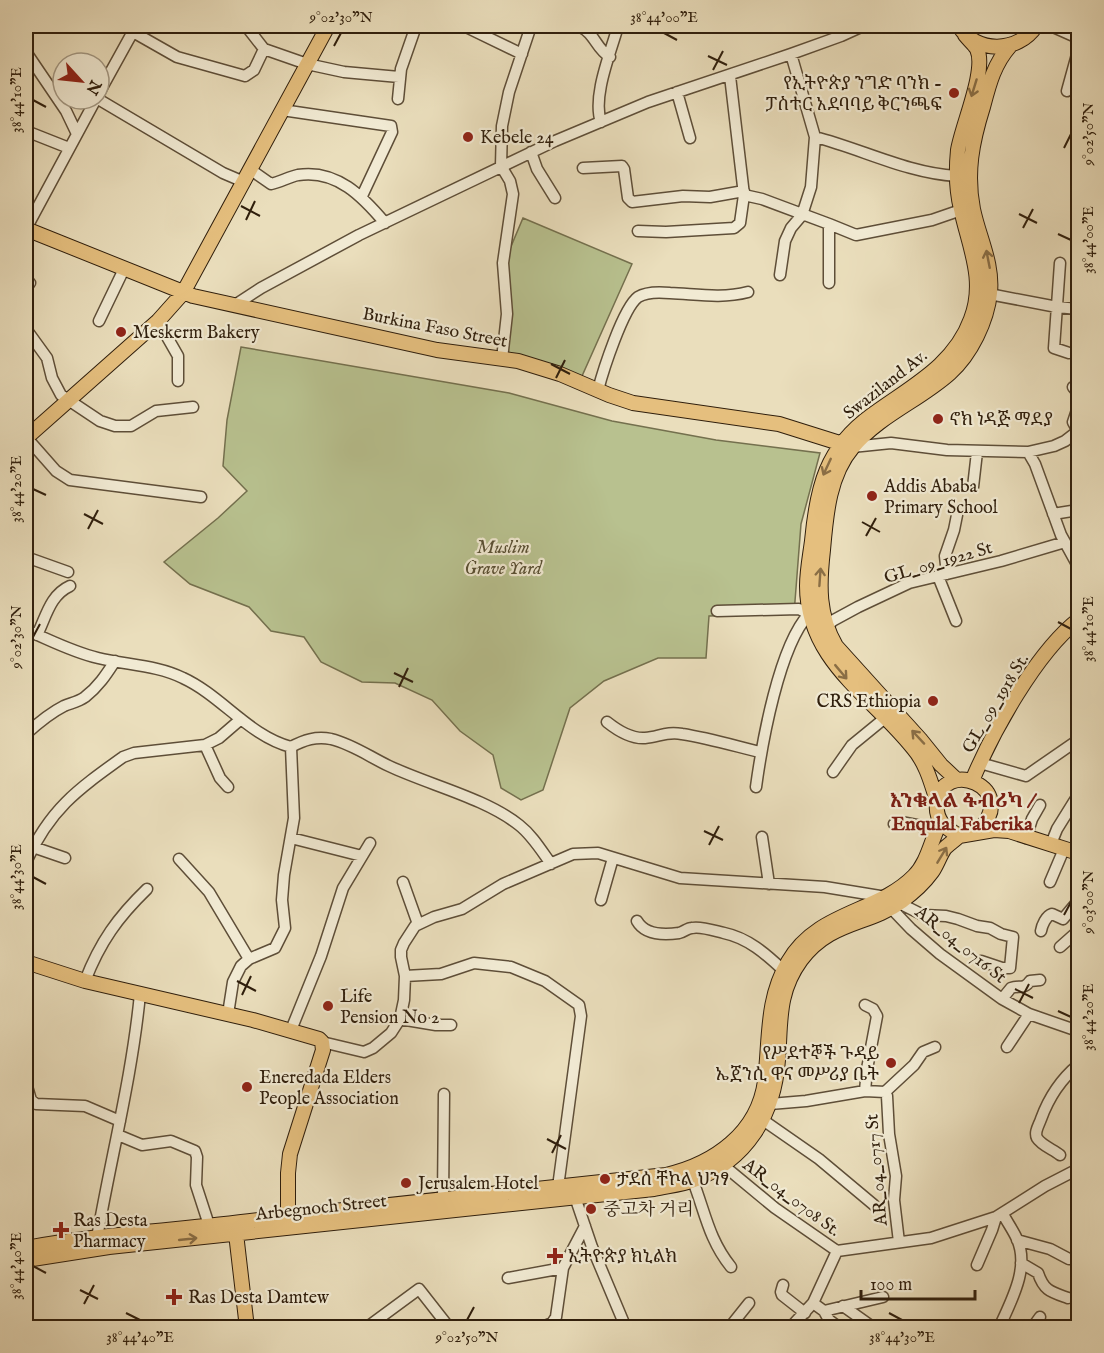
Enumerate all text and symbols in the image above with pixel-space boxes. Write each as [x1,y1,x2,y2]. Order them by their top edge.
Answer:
text: 9°02'30"N [308,8,373,27]
text: 38°44'00"E [630,8,698,27]
north arrow [51,51,111,111]
text: 38°44'10"E [7,67,26,133]
place label: የኢትዮጵያ ንግድ ባንክ - ፓስተር አደባባይ ቅርንጫፍ [766,73,942,117]
text: N [80,75,105,98]
one-way arrow [968,79,979,98]
marker: የኢትዮጵያ ንግድ ባንክ - ፓስተር አደባባይ ቅርንጫፍ [947,86,961,100]
text: 9°02'50"N [1079,102,1098,167]
place label: Kebele 24 [480,127,554,150]
marker: Kebele 24 [461,130,475,144]
text: 38°44'00"E [1079,206,1098,274]
one-way arrow [982,249,993,269]
street label: Burkina Faso Street [360,303,509,354]
place label: Meskerm Bakery [133,322,260,345]
marker: Meskerm Bakery [114,325,128,339]
street label: Swaziland Av. [839,345,933,425]
place label: ኖክ ነዳጅ ማደያ [950,409,1053,432]
marker: ኖክ ነዳጅ ማደያ [931,412,945,426]
text: 38°44'20"E [7,455,26,523]
one-way arrow [821,458,833,476]
place label: Addis Ababa Primary School [883,476,998,520]
marker: Addis Ababa Primary School [865,489,879,503]
park label: Muslim Grave Yard [464,537,543,581]
street label: GL_09_1922 St [882,537,995,590]
one-way arrow [815,567,826,587]
text: 38°44'10"E [1079,596,1098,662]
text: 9°02'30"N [7,605,26,670]
street label: GL_09_1918 St. [958,650,1035,758]
one-way arrow [835,664,848,680]
place label: CRS Ethiopia [816,691,921,714]
marker: CRS Ethiopia [926,694,940,708]
one-way arrow [911,729,925,744]
district label: እንቁላል ፋብሪካ / Enqulal Faberika [890,789,1038,837]
text: 38°44'30"E [7,844,26,910]
one-way arrow [937,847,949,864]
text: 9°03'00"N [1079,870,1098,935]
street label: AR_04_0716 St [909,901,1011,989]
text: 38°44'20"E [1079,983,1098,1051]
place label: Life Pension No 2 [340,986,439,1030]
marker: Life Pension No 2 [321,999,335,1013]
place label: የሥደተኞች ጉዳይ ኤጀንሲ ዋና መሥሪያ ቤት [716,1043,879,1087]
marker: የሥደተኞች ጉዳይ ኤጀንሲ ዋና መሥሪያ ቤት [884,1056,898,1070]
place label: Eneredada Elders People Association [259,1067,399,1111]
marker: Eneredada Elders People Association [240,1080,254,1094]
street label: AR_04_0717 St [861,1113,894,1228]
street label: AR_04_0708 St. [737,1153,845,1243]
place label: ታደሰ ቸኮል ህንፃ [617,1169,729,1192]
marker: ታደሰ ቸኮል ህንፃ [598,1172,612,1186]
place label: Jerusalem Hotel [416,1173,538,1196]
marker: Jerusalem Hotel [399,1176,413,1190]
street label: Arbegnoch Street [253,1190,388,1227]
place label: 중고차 거리 [603,1199,694,1222]
marker: 중고차 거리 [584,1202,598,1216]
place label: Ras Desta Pharmacy [73,1210,148,1254]
marker: Ras Desta Pharmacy [54,1223,68,1237]
text: 38°44'40"E [7,1232,26,1300]
one-way arrow [177,1234,197,1245]
place label: ኢትዮጵያ ክኒልክ [568,1246,677,1269]
marker: ኢትዮጵያ ክኒልክ [546,1247,564,1265]
scale bar [861,1263,975,1301]
text: 100 m [870,1274,912,1297]
place label: Ras Desta Damtew [188,1287,330,1310]
marker: Ras Desta Damtew [165,1288,183,1306]
text: 38°44'40"E [106,1328,174,1347]
text: 9°02'50"N [434,1328,499,1347]
text: 38°44'30"E [869,1328,935,1347]

